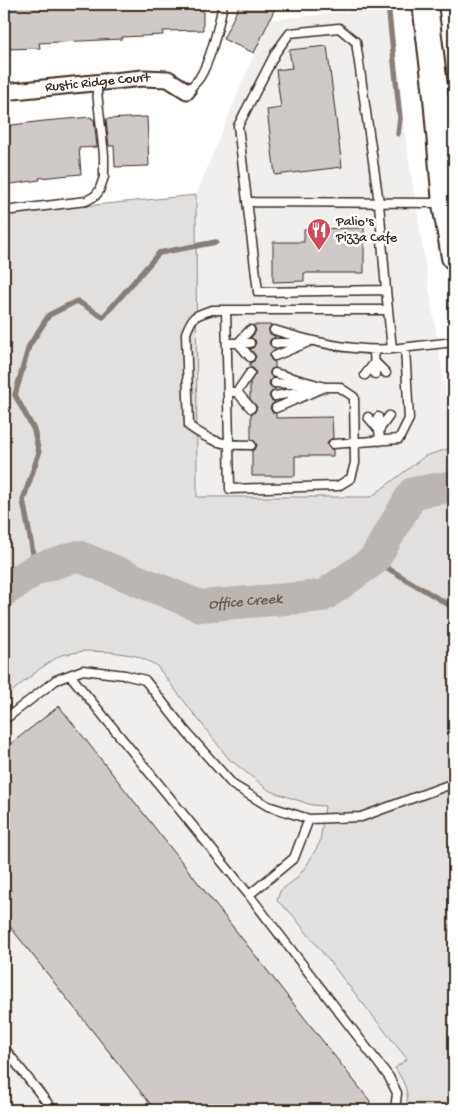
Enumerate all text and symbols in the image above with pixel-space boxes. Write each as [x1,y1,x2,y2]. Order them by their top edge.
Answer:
street label: Rustic Ridge Court [44,69,152,96]
place label: Palio's Pizza Cafe [335,214,398,247]
restaurant icon: Palio's Pizza Cafe [306,217,332,251]
water label: Office Creek [208,590,284,614]

